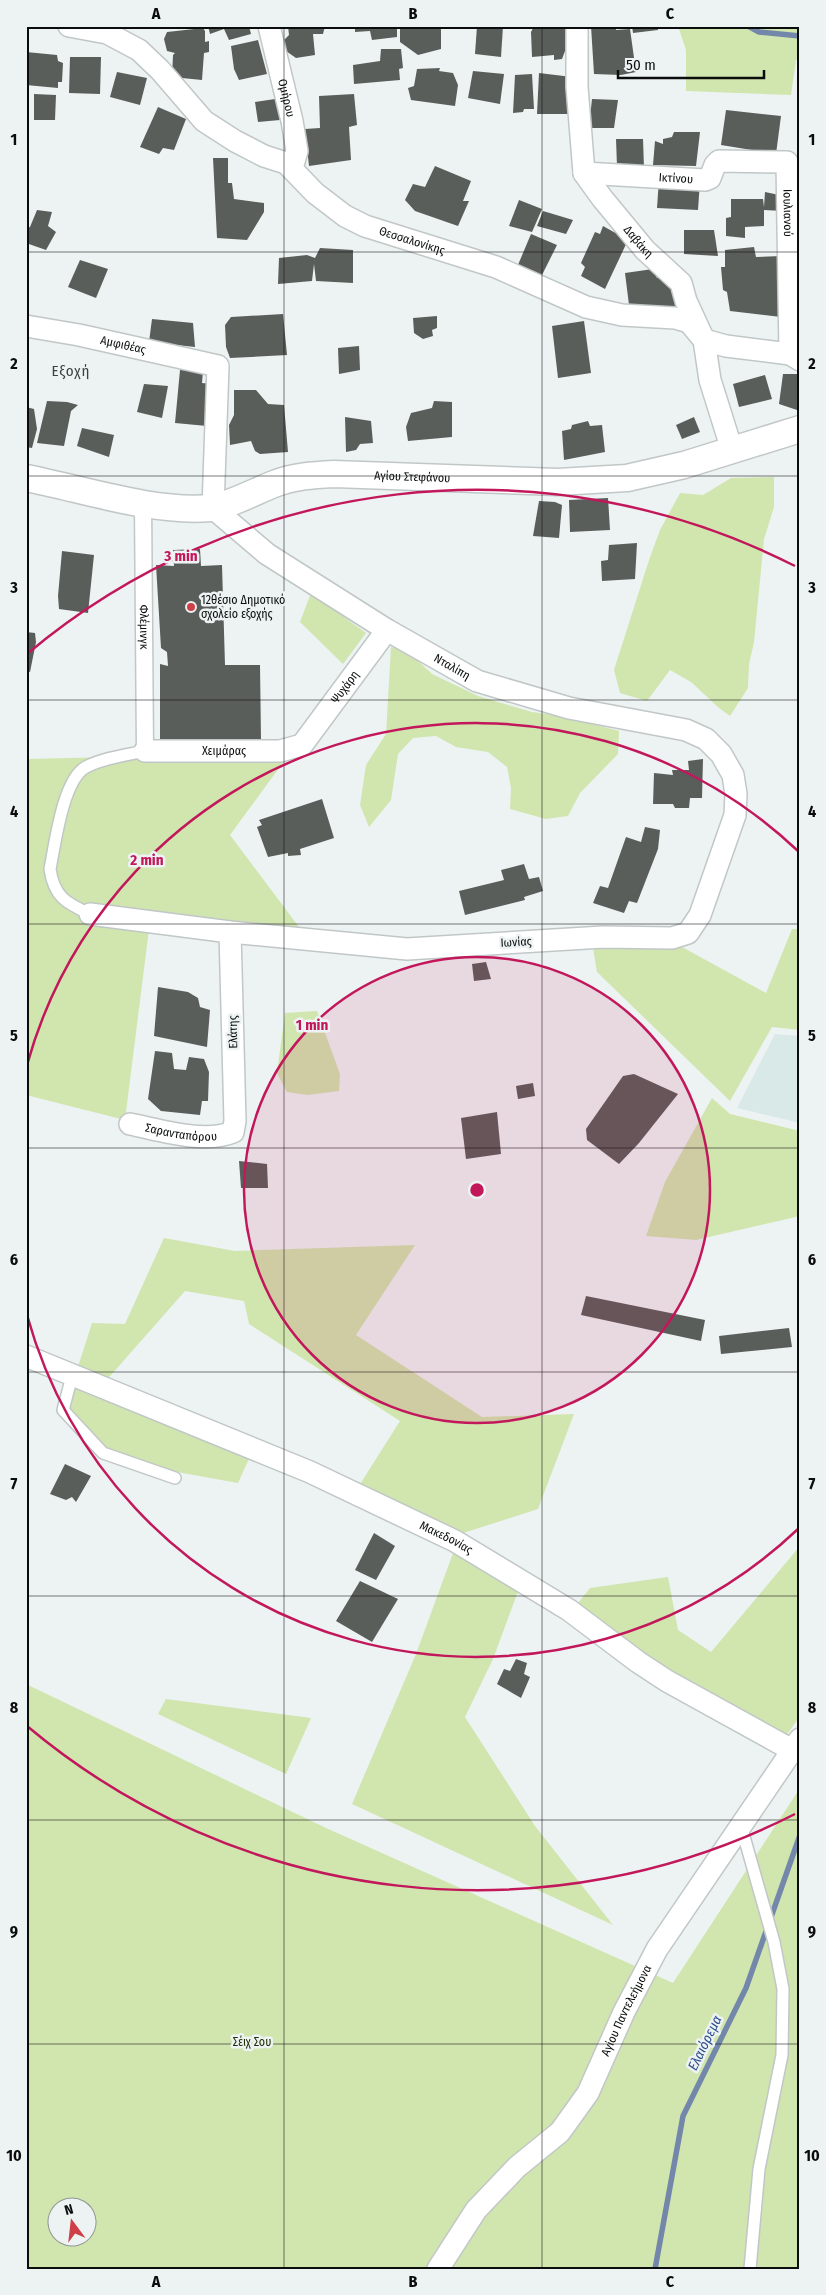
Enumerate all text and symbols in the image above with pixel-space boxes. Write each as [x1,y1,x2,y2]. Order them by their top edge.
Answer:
text: A [151,4,161,23]
text: B [409,4,418,23]
text: C [666,4,675,23]
scale bar [618,48,765,80]
text: 50 m [626,56,656,74]
street label: Ομήρου [275,77,298,119]
text: 1 [11,130,17,149]
text: 1 [809,130,815,149]
street label: Ικτίνου [658,170,693,186]
street label: Ιουλιανού [780,189,795,237]
street label: Δαβάκη [621,223,656,261]
street label: Θεσσαλονίκης [377,224,447,258]
street label: Αμφιθέας [99,333,147,357]
text: 2 [9,354,18,373]
text: 2 [807,354,816,373]
district label: Εξοχή [51,362,91,380]
street label: Αγίου Στεφάνου [374,468,451,485]
text: 3 min [163,547,198,565]
text: 3 [9,578,18,597]
text: 3 [807,578,816,597]
place label: 12θέσιο Δημοτικό σχολείο εξοχής [201,593,285,621]
marker: 12θέσιο Δημοτικό σχολείο εξοχής [185,601,197,613]
street label: Φλέμινγκ [137,605,151,650]
street label: Νταλίπη [431,651,473,683]
street label: Ψυχάρη [328,668,362,706]
street label: Χειμάρας [202,744,246,758]
text: 4 [10,802,18,821]
text: 4 [808,802,816,821]
text: 2 min [129,851,164,869]
street label: Ιωνίας [500,934,532,950]
street label: Ελάτης [226,1015,240,1049]
text: 1 min [296,1016,328,1034]
text: 5 [10,1026,18,1045]
text: 5 [808,1026,816,1045]
street label: Σαρανταπόρου [144,1121,218,1144]
centre of rings [468,1181,486,1199]
text: 6 [10,1250,18,1269]
text: 6 [808,1250,816,1269]
text: 7 [11,1474,18,1493]
text: 7 [809,1474,816,1493]
street label: Μακεδονίας [417,1518,475,1557]
text: 8 [10,1698,19,1717]
text: 8 [808,1698,817,1717]
text: 9 [10,1922,18,1941]
text: 9 [808,1922,816,1941]
street label: Αγίου Παντελεήμονα [598,1963,654,2058]
water label: Ελαιόρεμα [684,2012,726,2073]
park label: Σέιχ Σου [233,2035,271,2049]
text: 10 [6,2146,22,2165]
text: 10 [804,2146,820,2165]
north arrow [48,2198,98,2248]
text: N [63,2201,75,2219]
text: A [151,2272,161,2291]
text: B [409,2272,418,2291]
text: C [666,2272,675,2291]

